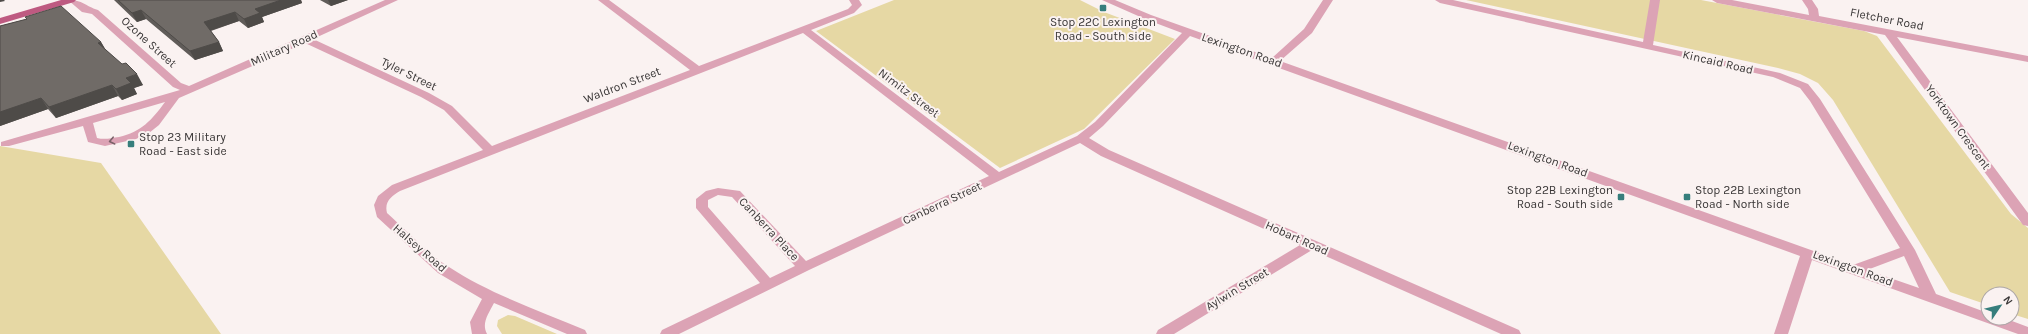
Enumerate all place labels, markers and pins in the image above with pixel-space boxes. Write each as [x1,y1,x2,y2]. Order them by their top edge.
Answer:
marker: Stop 22C Lexington Road - South side [1098,3,1108,13]
place label: Stop 22C Lexington Road - South side [1050,15,1156,43]
place label: Stop 23 Military Road - East side [139,130,227,158]
marker: Stop 23 Military Road - East side [126,139,136,149]
place label: Stop 22B Lexington Road - South side [1507,183,1613,211]
place label: Stop 22B Lexington Road - North side [1695,183,1801,211]
marker: Stop 22B Lexington Road - South side [1616,192,1626,202]
marker: Stop 22B Lexington Road - North side [1682,192,1692,202]

